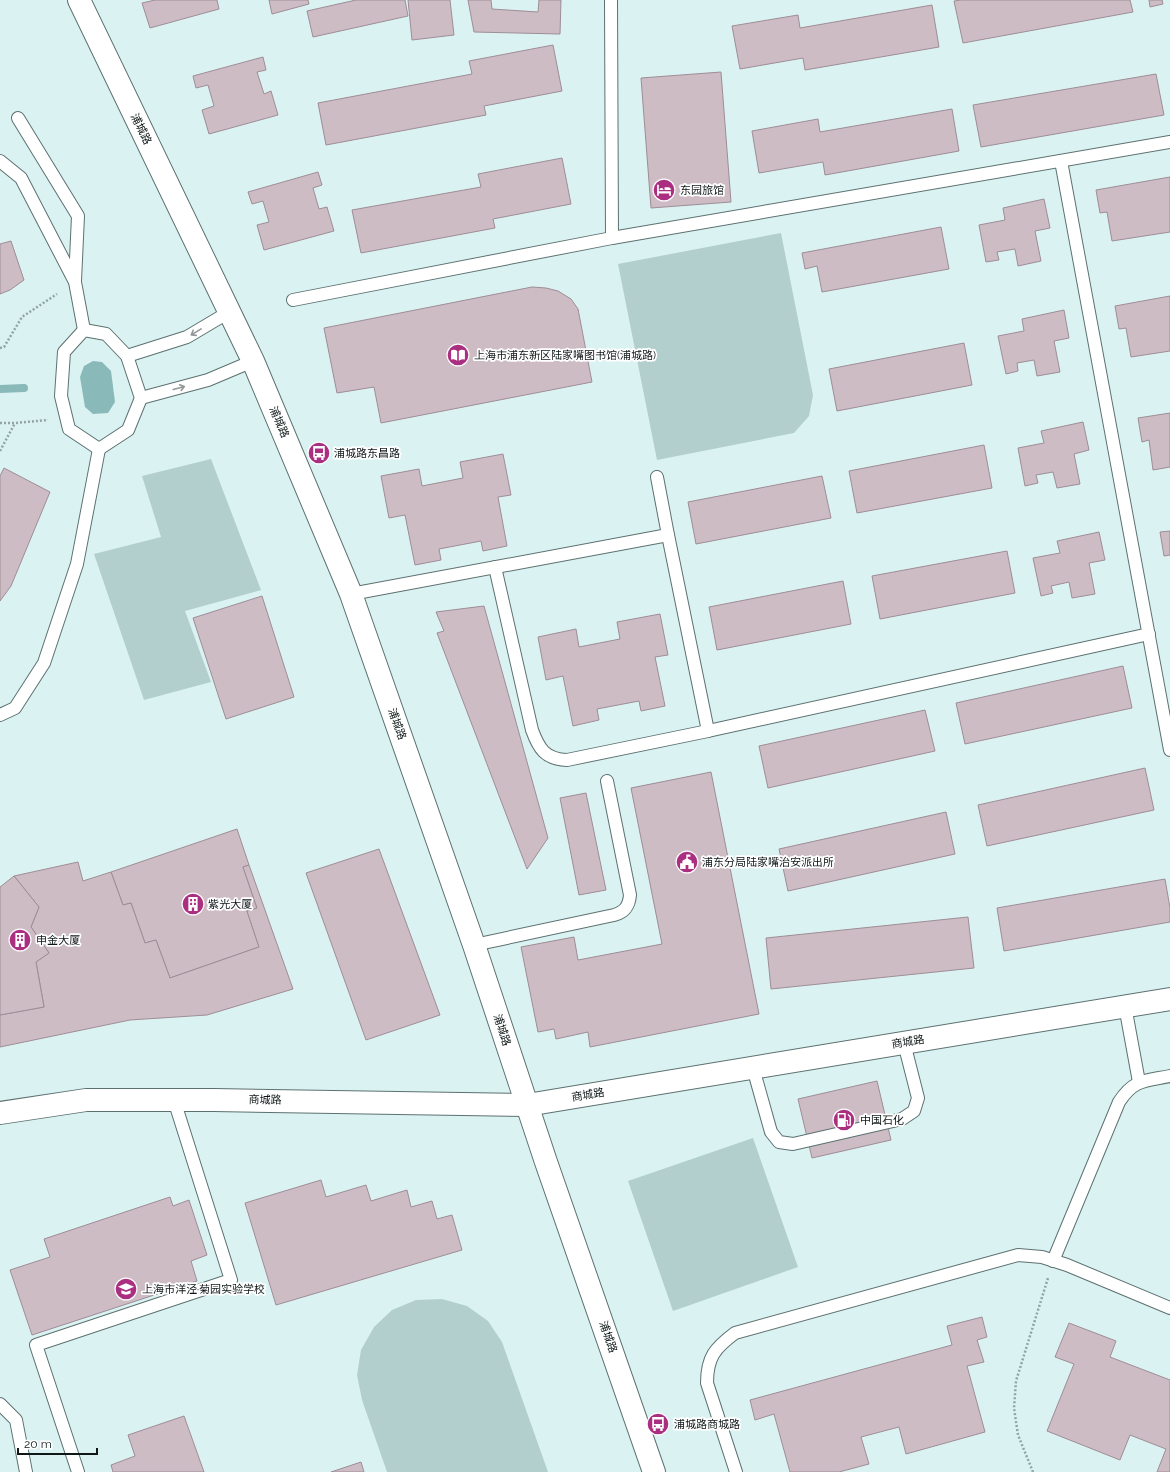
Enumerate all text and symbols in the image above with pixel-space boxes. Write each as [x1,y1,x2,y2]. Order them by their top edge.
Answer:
street label: 浦城路 [128,111,154,147]
hotel icon: 东园旅馆 [651,177,677,203]
place label: 东园旅馆 [680,184,724,197]
one-way arrow [190,328,202,336]
library icon: 上海市浦东新区陆家嘴图书馆(浦城路) [445,342,471,368]
place label: 上海市浦东新区陆家嘴图书馆(浦城路) [474,349,656,362]
one-way arrow [172,383,185,391]
street label: 浦城路 [267,404,291,440]
bus stop icon: 浦城路东昌路 [306,440,332,466]
place label: 浦城路东昌路 [334,447,400,460]
street label: 浦城路 [385,706,409,742]
public building icon: 浦东分局陆家嘴治安派出所 [674,849,700,875]
place label: 浦东分局陆家嘴治安派出所 [702,856,834,869]
building icon: 紫光大厦 [180,891,206,917]
place label: 紫光大厦 [208,898,252,911]
building icon: 申金大厦 [7,927,33,953]
place label: 申金大厦 [36,934,80,947]
street label: 浦城路 [491,1012,513,1048]
street label: 商城路 [891,1033,925,1051]
street label: 商城路 [571,1086,605,1104]
street label: 商城路 [248,1093,282,1107]
fuel station icon: 中国石化 [831,1107,857,1133]
place label: 中国石化 [860,1114,904,1127]
school or university icon: 上海市洋泾·菊园实验学校 [113,1276,139,1302]
place label: 上海市洋泾·菊园实验学校 [142,1283,265,1296]
street label: 浦城路 [596,1319,620,1355]
bus stop icon: 浦城路商城路 [645,1411,671,1437]
place label: 浦城路商城路 [674,1418,740,1431]
scale bar [18,1430,97,1456]
text: 20 m [24,1437,52,1451]

